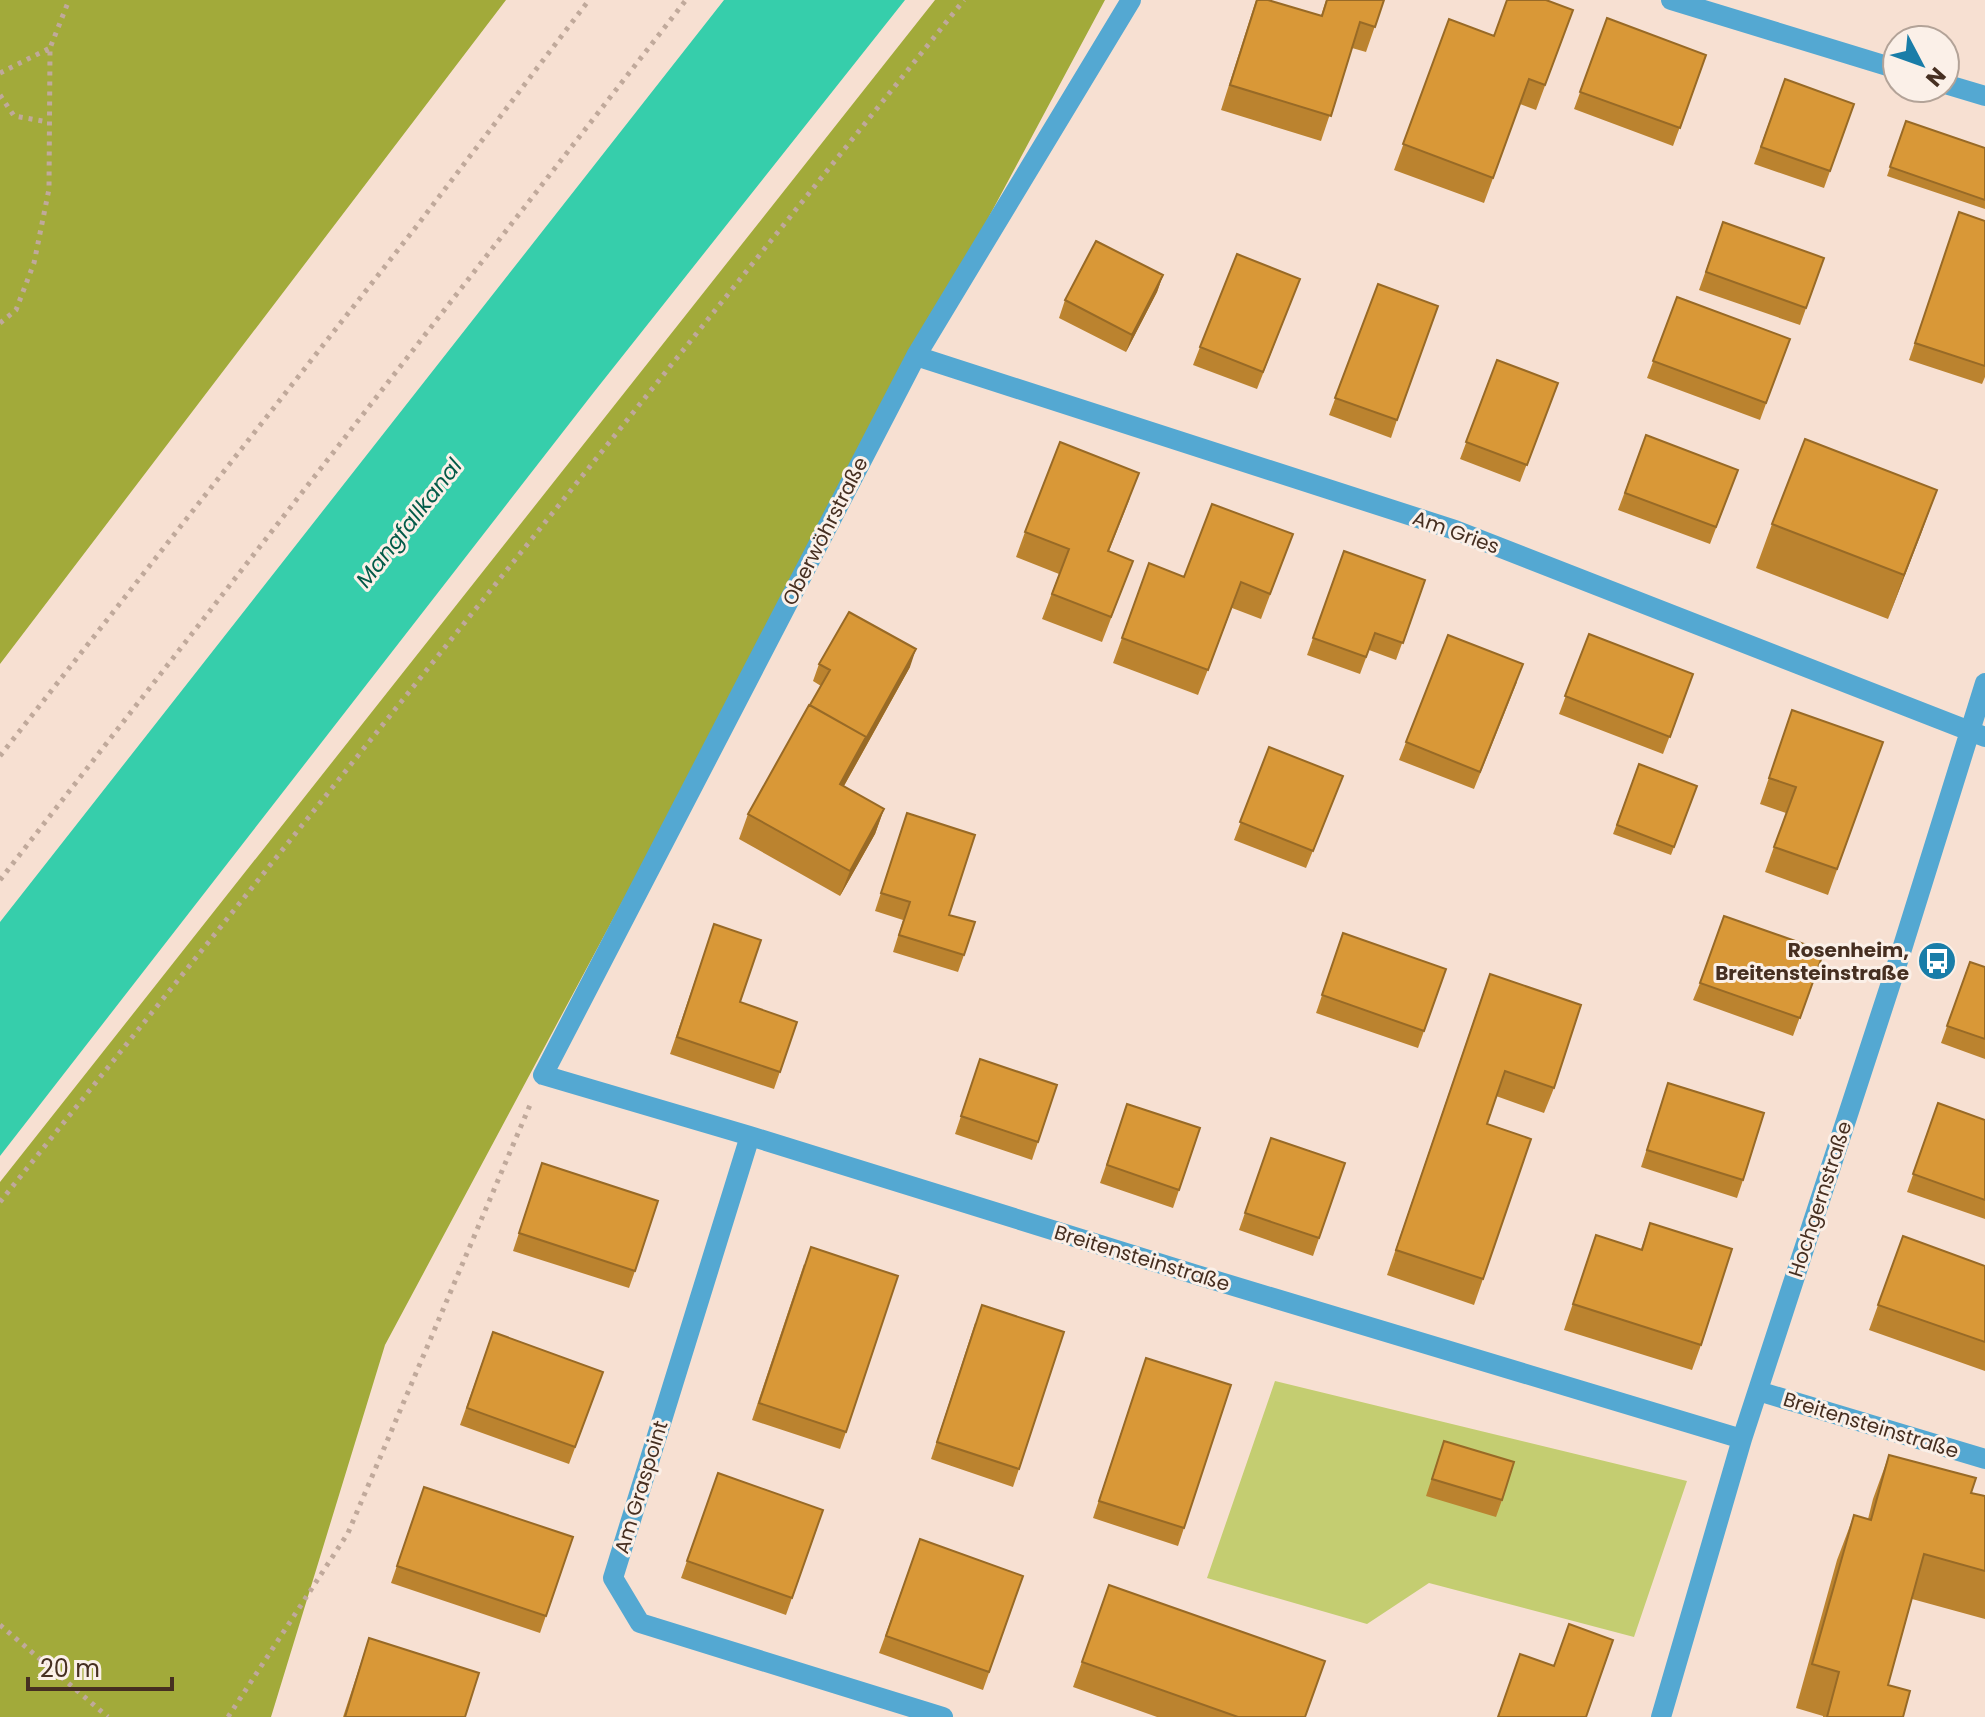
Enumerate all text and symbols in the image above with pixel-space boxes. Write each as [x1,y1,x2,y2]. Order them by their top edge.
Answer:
north arrow [1881,24,1961,104]
text: N [1919,60,1953,93]
water label: Mangfallkanal [349,451,470,594]
street label: Oberwöhrstraße [775,452,875,610]
street label: Am Gries [1409,503,1503,561]
place label: Rosenheim, Breitensteinstraße [1715,936,1909,987]
bus stop icon: Rosenheim, Breitensteinstraße [1916,940,1958,982]
street label: Hochgernstraße [1782,1117,1858,1281]
street label: Breitensteinstraße [1051,1218,1233,1298]
street label: Breitensteinstraße [1780,1385,1962,1465]
street label: Am Graspoint [607,1417,675,1557]
scale bar [28,1641,172,1691]
text: 20 m [40,1652,100,1685]

